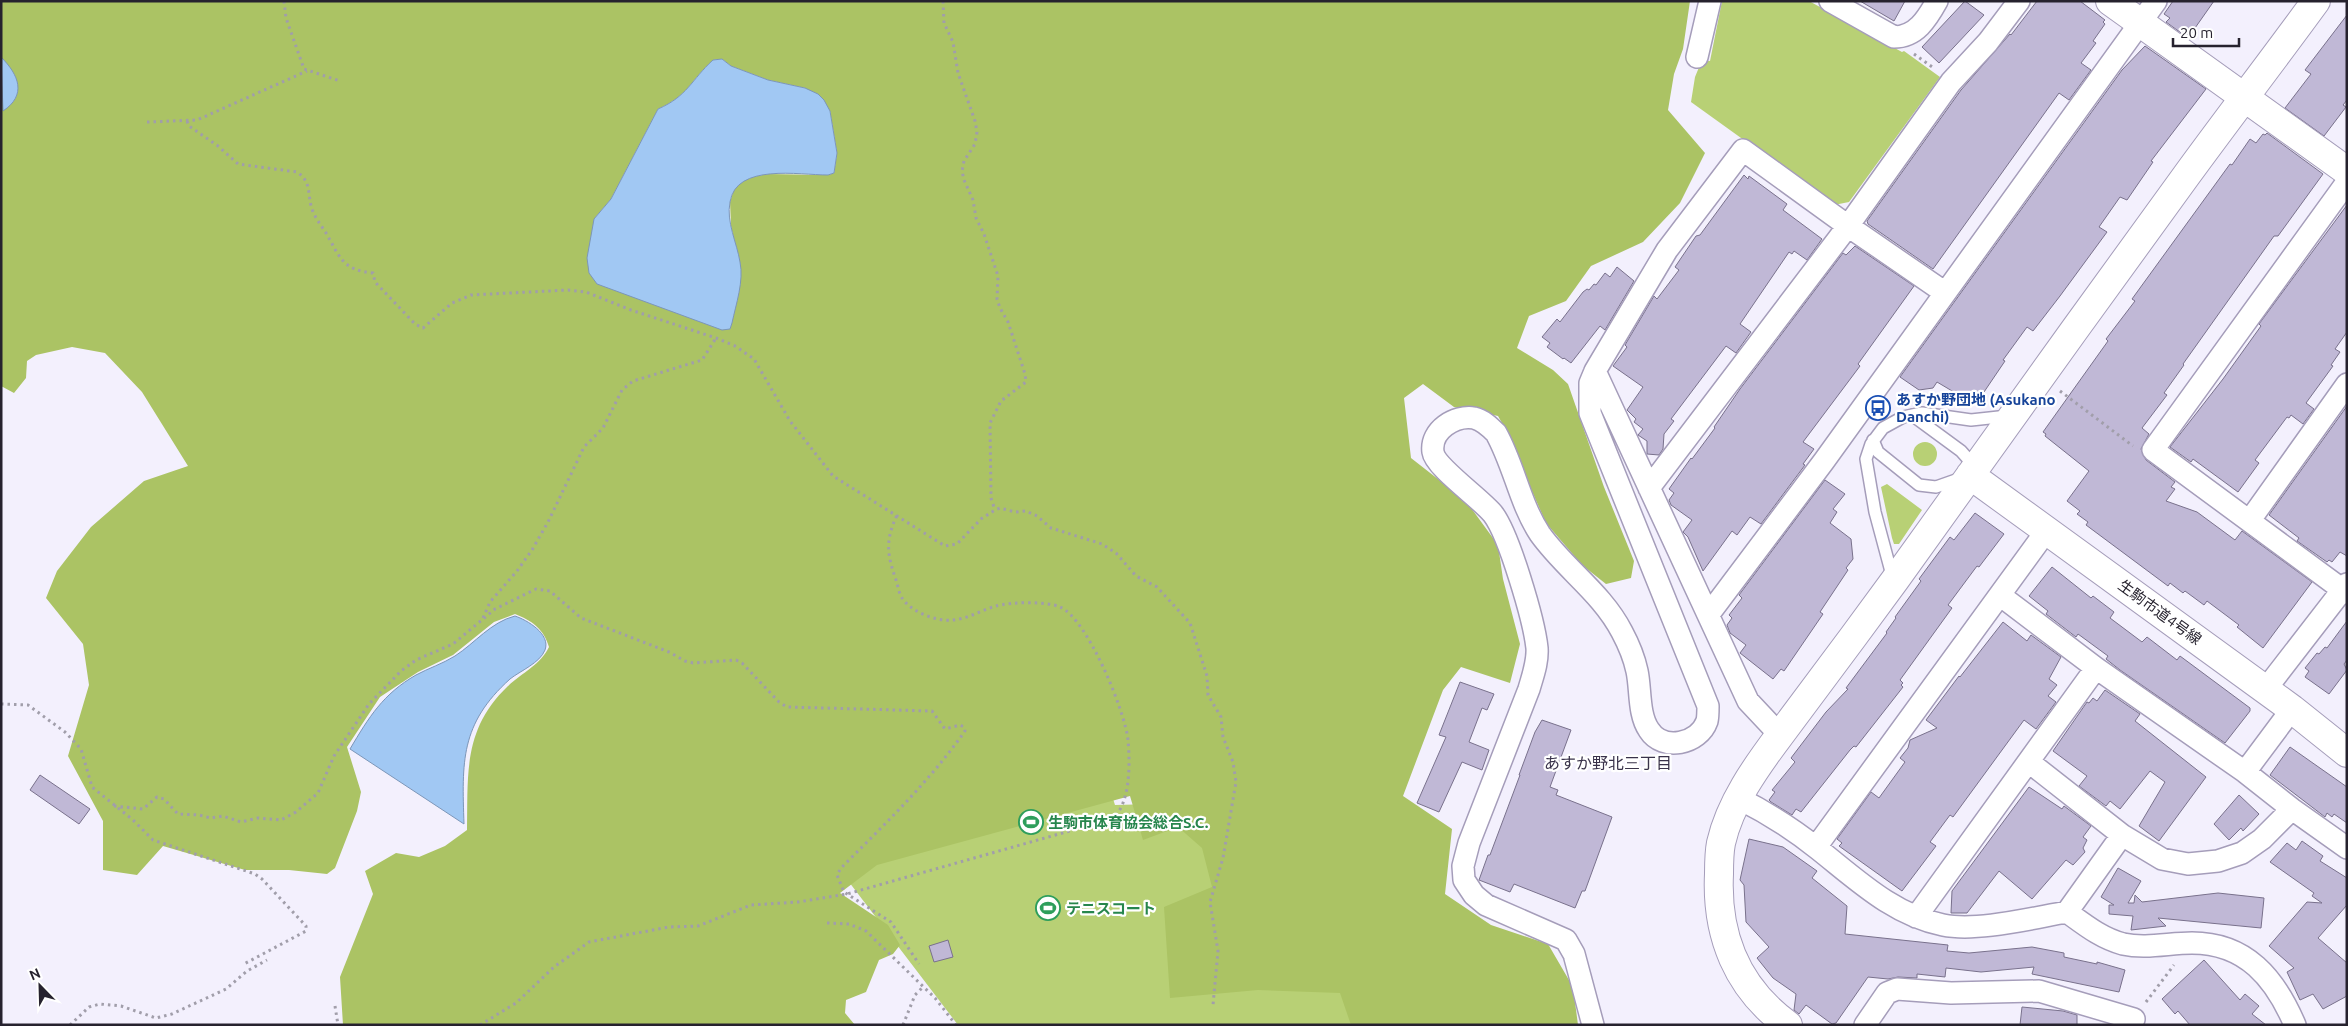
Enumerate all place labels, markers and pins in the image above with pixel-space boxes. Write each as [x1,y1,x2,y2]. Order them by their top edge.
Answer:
place label: あすか野団地 (Asukano Danchi) [1896,391,2056,425]
bus stop icon: あすか野団地 (Asukano Danchi) [1865,395,1891,421]
sports icon: 生駒市体育協会総合S.C. [1018,809,1044,835]
place label: 生駒市体育協会総合S.C. [1048,814,1209,831]
sports icon: テニスコート [1035,895,1061,921]
place label: テニスコート [1066,900,1156,917]

